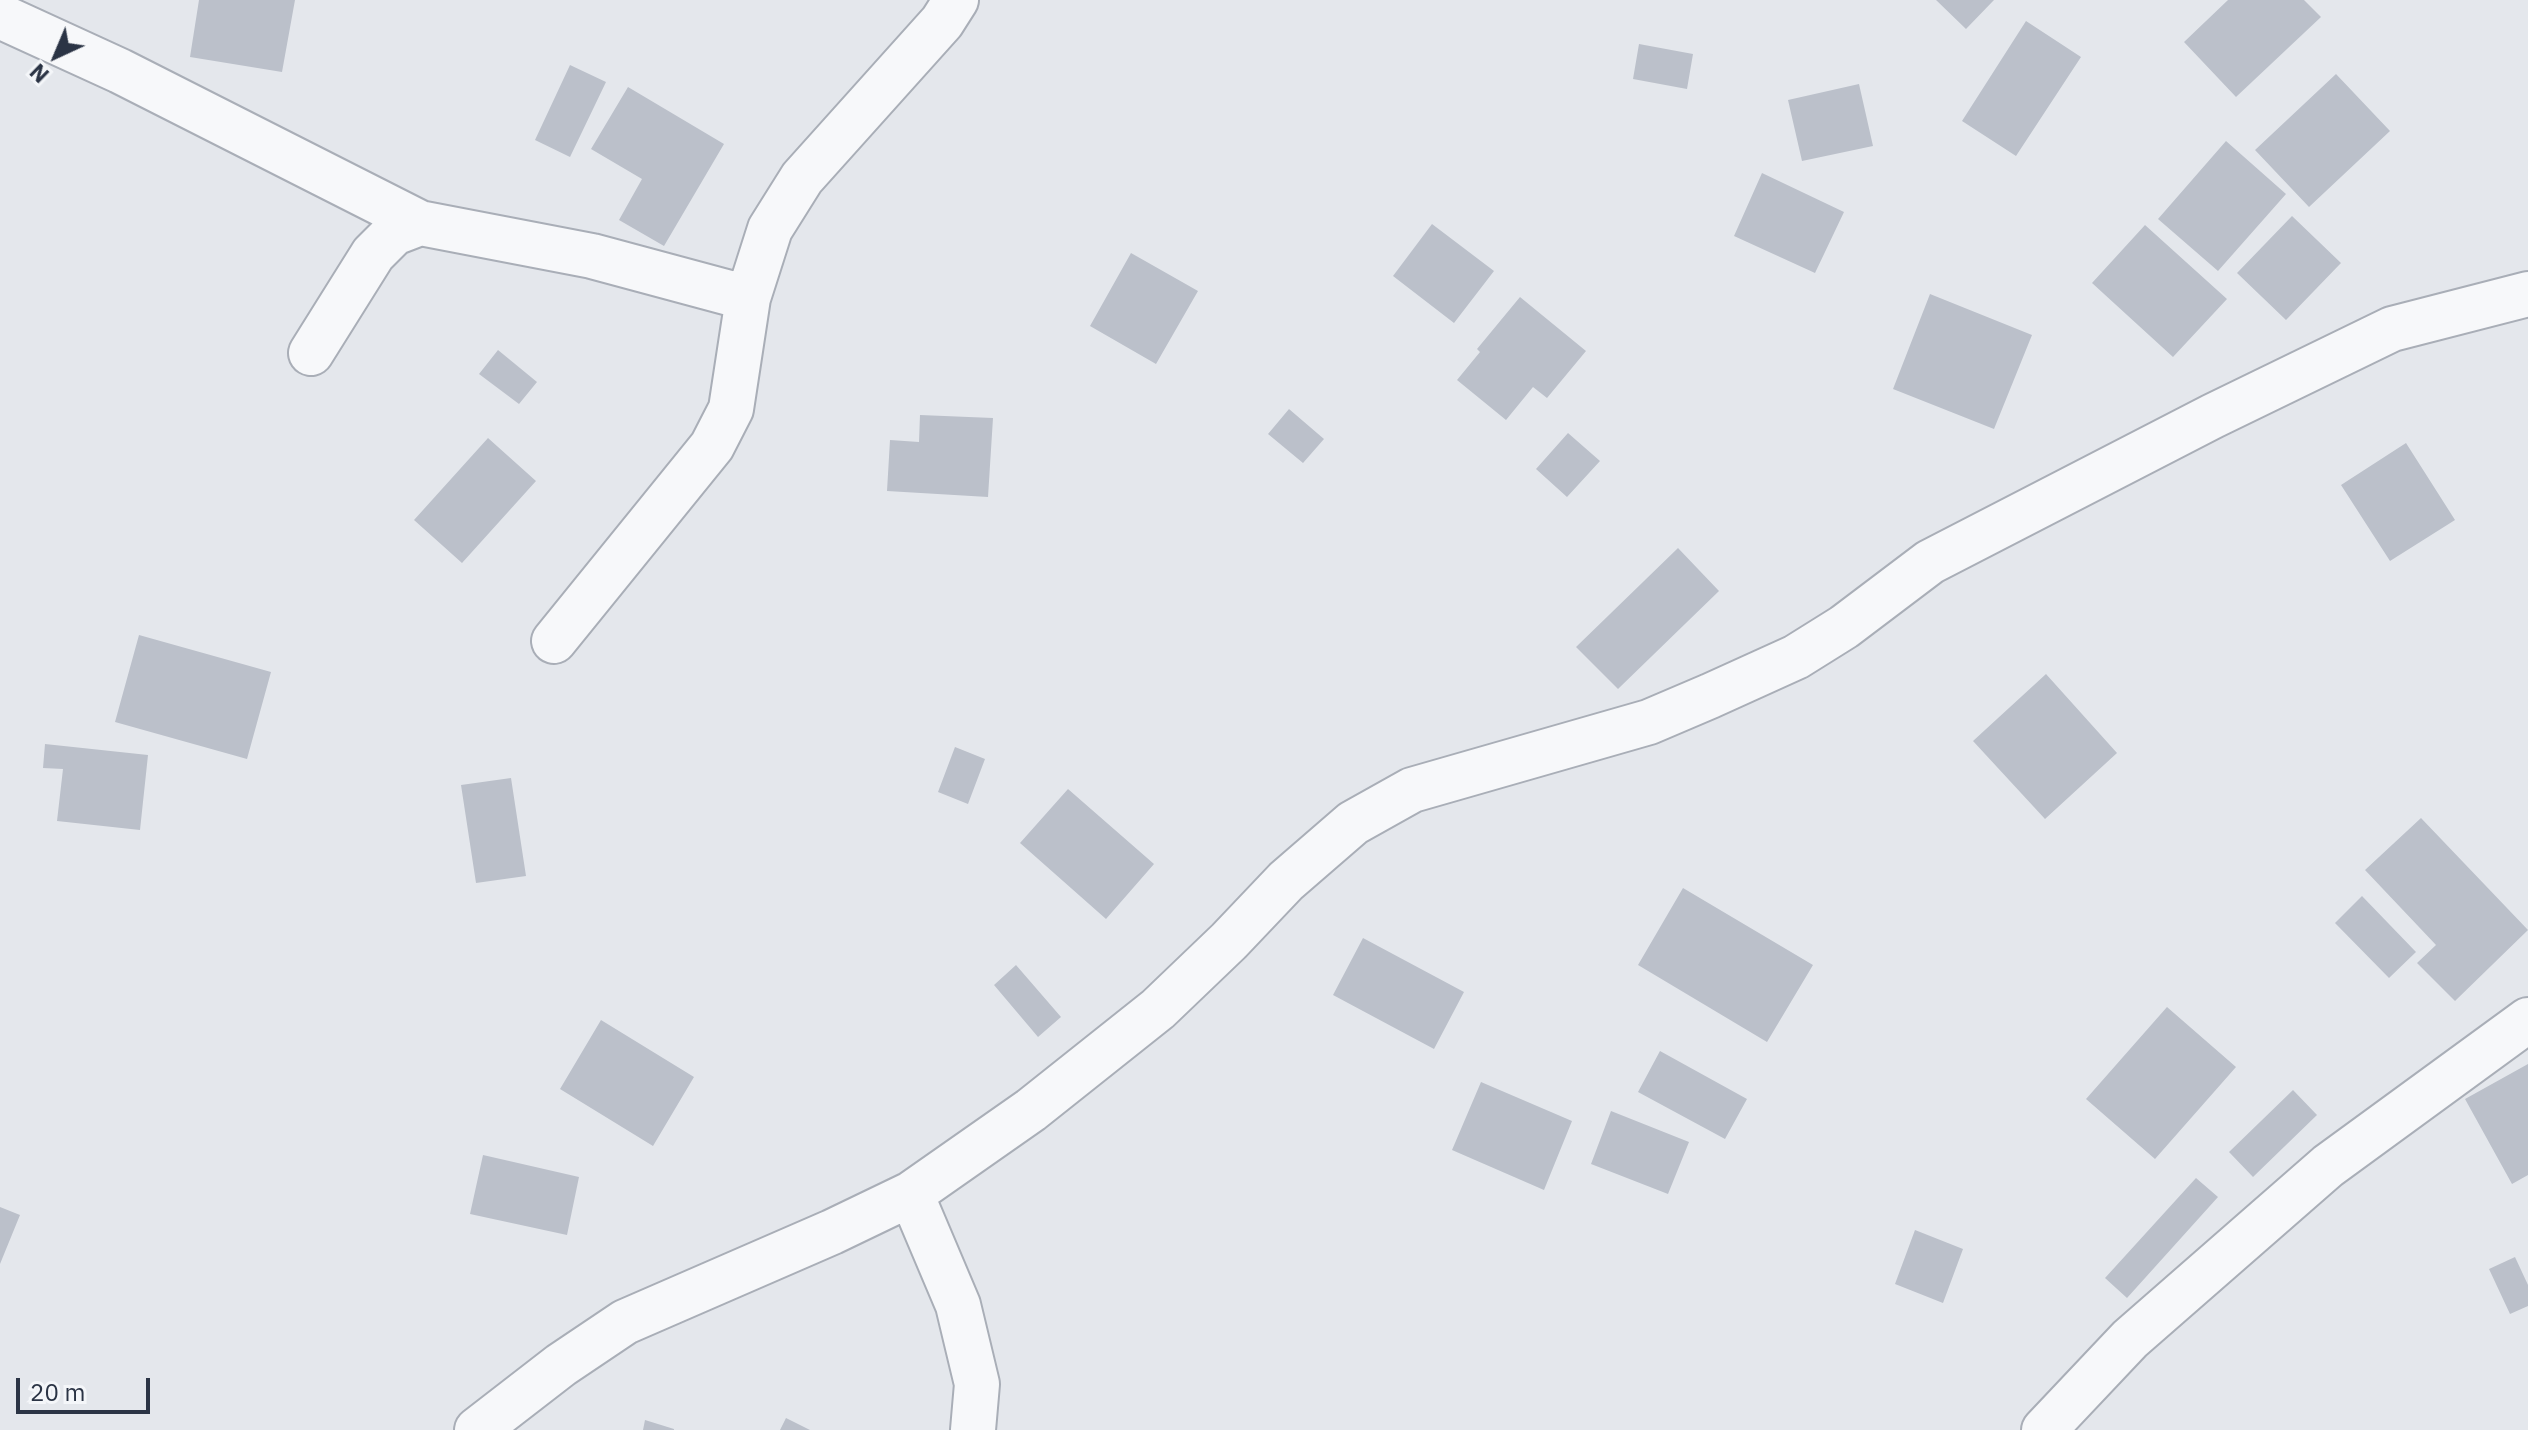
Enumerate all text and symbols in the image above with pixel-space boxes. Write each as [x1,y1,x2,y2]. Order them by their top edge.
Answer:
north arrow [16,16,96,96]
text: N [23,58,55,90]
scale bar [20,1362,154,1412]
text: 20 m [30,1376,85,1408]

